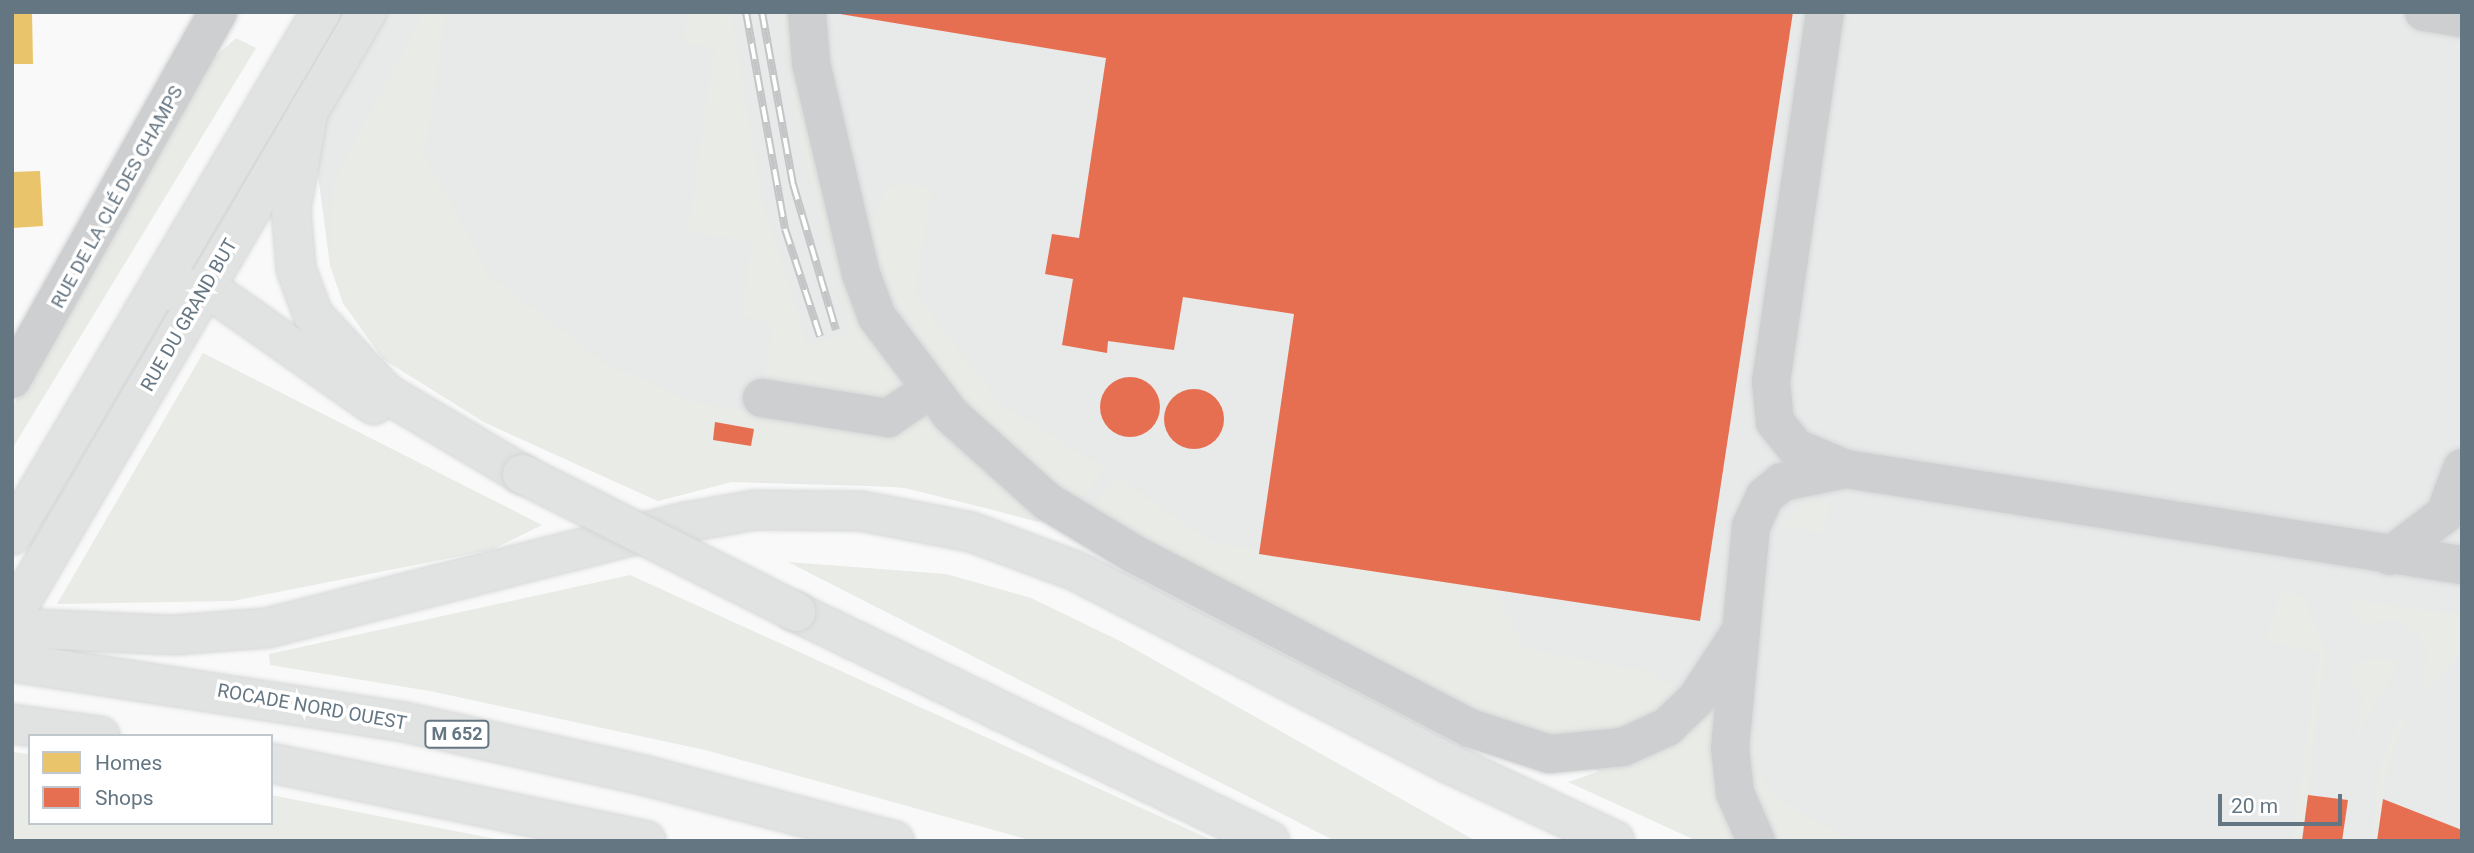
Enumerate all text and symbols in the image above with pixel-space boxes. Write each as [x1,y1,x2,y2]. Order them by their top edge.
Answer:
street label: RUE DE LA CLÉ DES CHAMPS [46,82,188,312]
street label: RUE DU GRAND BUT [136,235,242,395]
street label: ROCADE NORD OUEST [216,679,408,735]
road number: M 652 [424,720,490,748]
legend [28,734,273,825]
text: Homes [95,751,162,775]
scale bar [2222,780,2346,824]
text: Shops [95,786,154,810]
text: 20 m [2231,794,2278,818]

